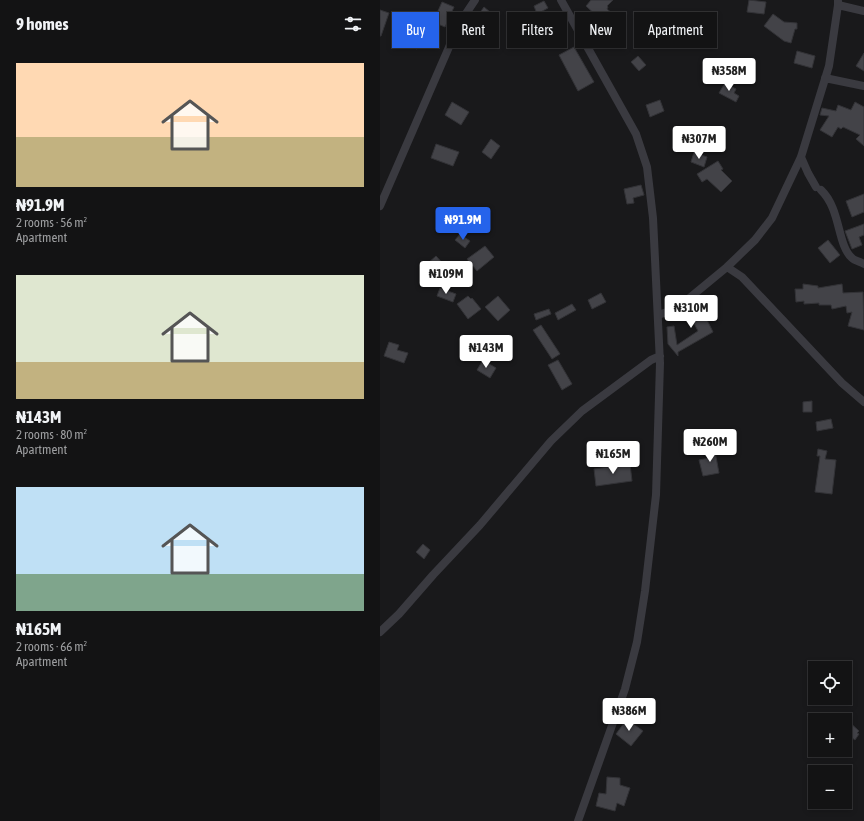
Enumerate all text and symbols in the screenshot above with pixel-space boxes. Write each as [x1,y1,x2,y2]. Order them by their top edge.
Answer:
chip: Buy [392,12,439,48]
chip: Rent [447,12,499,48]
chip: Filters [507,12,567,48]
chip: New [575,12,626,48]
chip: Apartment [634,12,717,48]
icon: filters [342,13,364,35]
text: 9 homes [16,14,69,34]
pin: ₦358M [701,58,757,92]
text: ₦358M [712,63,746,78]
icon: home [154,89,226,161]
pin: ₦307M [671,126,727,160]
text: ₦307M [682,131,716,146]
text: ₦91.9M [16,195,64,215]
pin: ₦91.9M [430,207,496,241]
text: ₦91.9M [444,212,482,227]
text: 2 rooms · 56 m² [16,215,87,230]
text: Apartment [16,230,67,245]
pin: ₦109M [418,261,474,295]
text: ₦109M [429,266,463,281]
pin: ₦310M [663,295,719,329]
text: ₦310M [674,300,708,315]
icon: home [154,301,226,373]
pin: ₦143M [458,335,514,369]
text: ₦143M [469,340,503,355]
text: ₦143M [16,407,61,427]
text: 2 rooms · 80 m² [16,427,87,442]
pin: ₦260M [682,429,738,463]
text: ₦260M [693,434,727,449]
pin: ₦165M [585,441,641,475]
text: Apartment [16,442,67,457]
text: ₦165M [596,446,630,461]
icon: home [154,513,226,585]
text: ₦165M [16,619,61,639]
text: 2 rooms · 66 m² [16,639,87,654]
text: Apartment [16,654,67,669]
map controls [808,661,852,809]
button: locate [808,661,852,705]
pin: ₦386M [601,698,657,732]
text: ₦386M [612,703,646,718]
button: + [808,713,852,757]
button: − [808,765,852,809]

